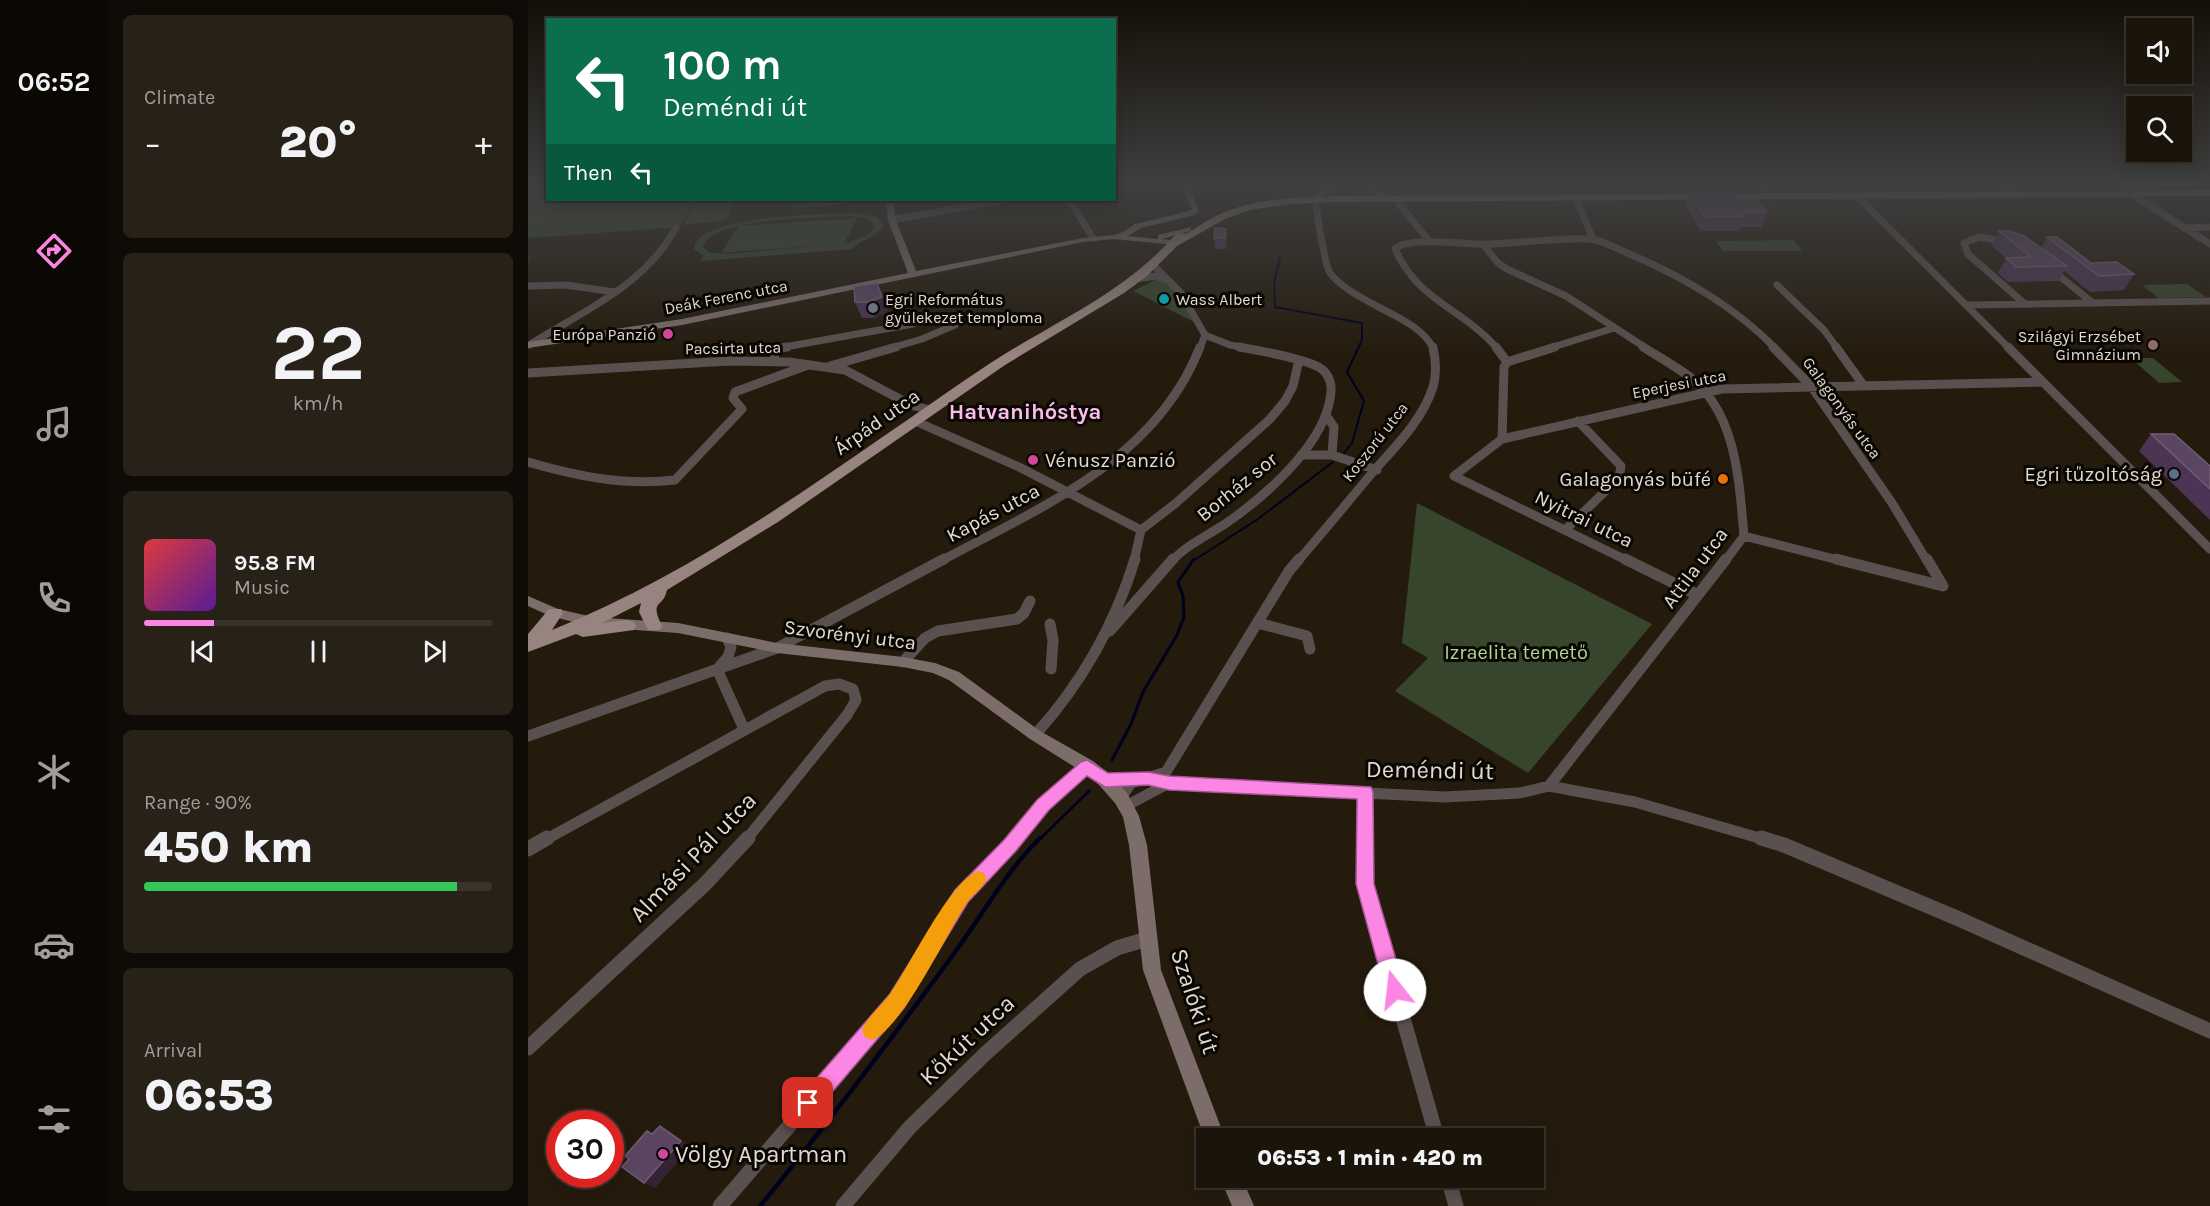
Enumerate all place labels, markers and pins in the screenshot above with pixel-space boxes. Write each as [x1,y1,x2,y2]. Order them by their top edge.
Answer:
place label: Egri Református gyülekezet temploma [885,290,1043,327]
place label: Wass Albert [1176,290,1262,309]
marker: Wass Albert [1157,292,1171,306]
marker: Egri Református gyülekezet temploma [866,301,880,315]
place label: Európa Panzió [552,325,656,344]
marker: Európa Panzió [661,327,675,341]
place label: Szilágyi Erzsébet Gimnázium [2018,327,2141,364]
marker: Szilágyi Erzsébet Gimnázium [2146,338,2160,352]
place label: Vénusz Panzió [1045,449,1175,472]
marker: Vénusz Panzió [1026,453,1040,467]
place label: Egri tűzoltóság [2025,463,2162,486]
marker: Egri tűzoltóság [2167,467,2181,481]
place label: Galagonyás büfé [1560,468,1711,491]
marker: Galagonyás büfé [1716,472,1730,486]
pin [782,1077,833,1128]
place label: Völgy Apartman [675,1140,847,1168]
marker: Völgy Apartman [656,1147,670,1161]

